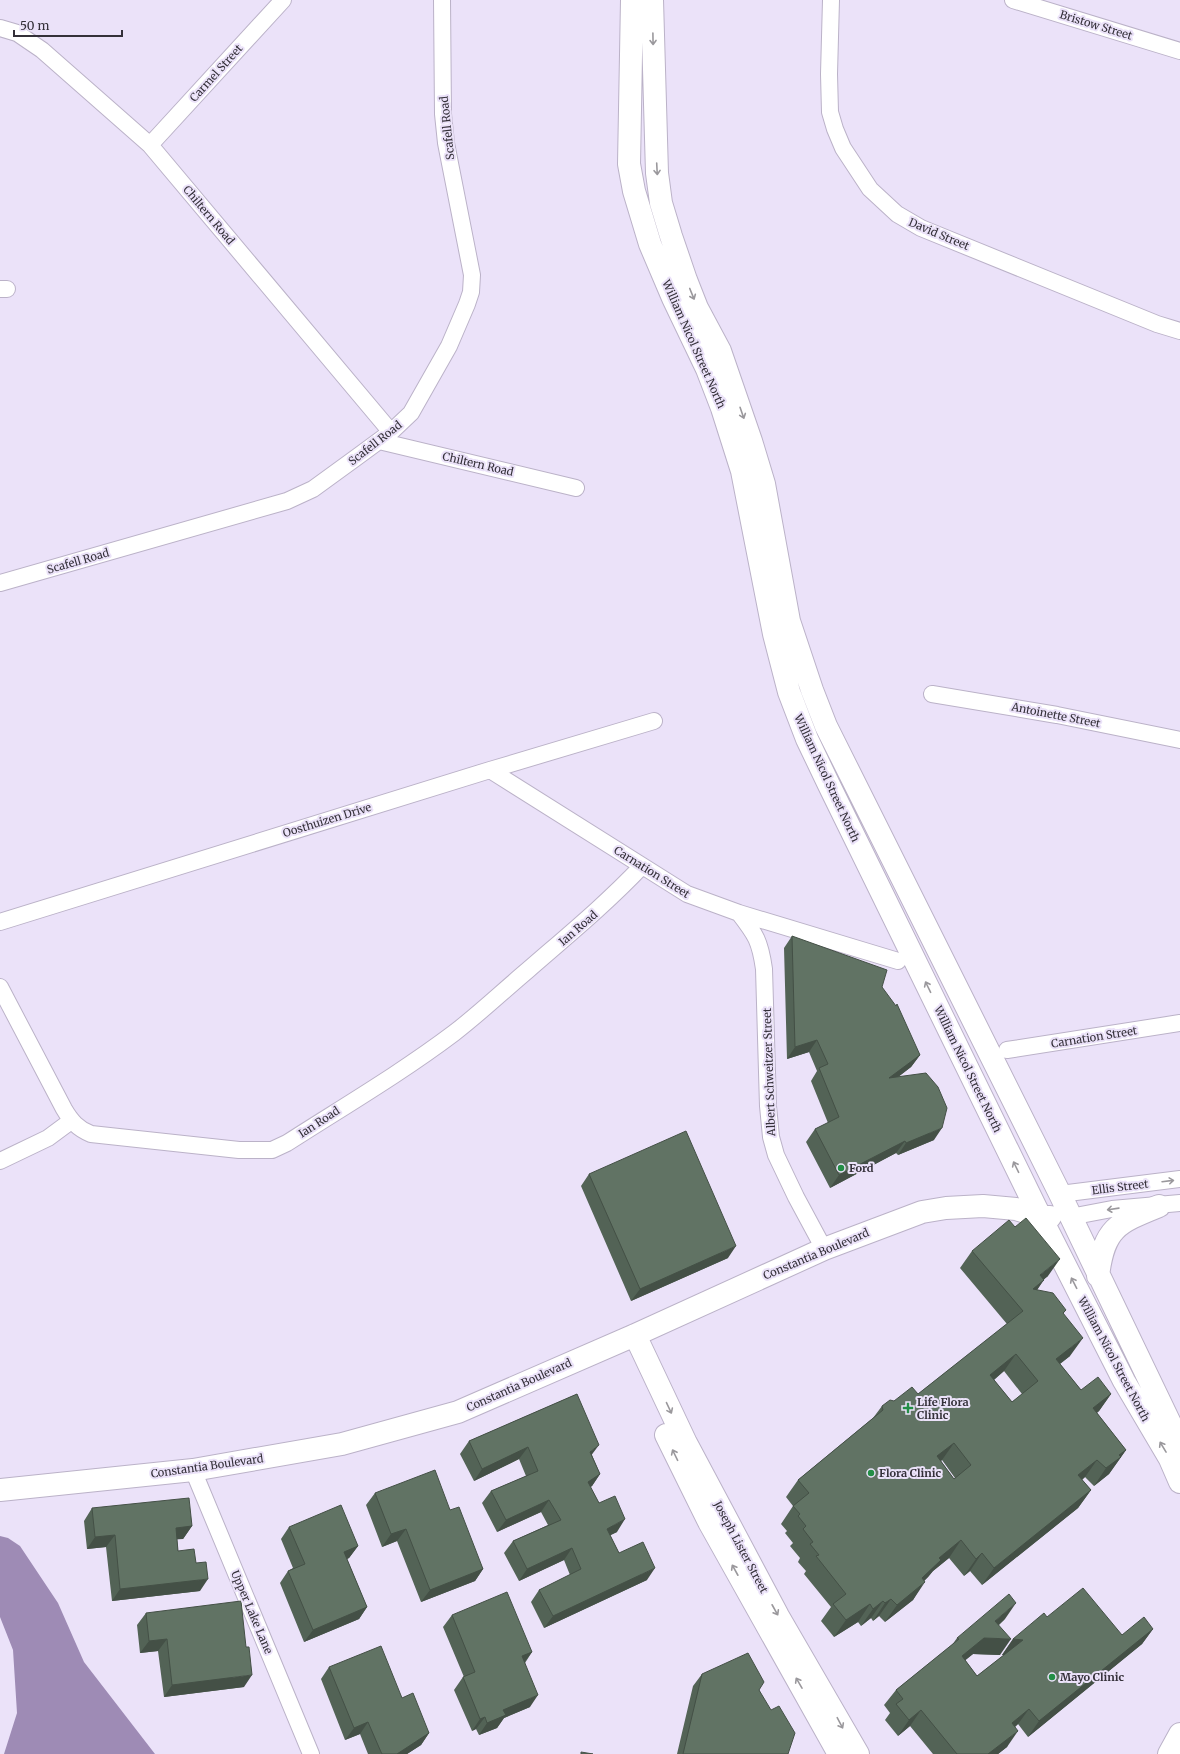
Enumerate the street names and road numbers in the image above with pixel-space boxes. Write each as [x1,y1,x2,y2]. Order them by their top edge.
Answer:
street label: Bristow Street [1058,7,1135,43]
street label: Carmel Street [187,41,246,105]
street label: Scafell Road [437,95,457,161]
street label: Chiltern Road [180,183,238,248]
street label: David Street [907,215,972,253]
street label: William Nicol Street North [659,277,729,411]
street label: Scafell Road [345,418,405,468]
street label: Chiltern Road [441,449,515,479]
street label: Scafell Road [45,545,111,577]
street label: Antoinette Street [1009,699,1102,731]
street label: William Nicol Street North [791,711,863,845]
street label: Oosthuizen Drive [281,800,373,840]
street label: Carnation Street [611,843,693,901]
street label: Ian Road [556,907,600,949]
street label: William Nicol Street North [931,1002,1005,1135]
street label: Albert Schweitzer Street [760,1007,778,1137]
street label: Carnation Street [1050,1023,1139,1051]
street label: Ian Road [296,1103,343,1141]
street label: Ellis Street [1091,1176,1150,1197]
street label: Constantia Boulevard [761,1225,871,1283]
street label: William Nicol Street North [1075,1293,1153,1424]
street label: Constantia Boulevard [464,1355,574,1414]
street label: Constantia Boulevard [150,1451,265,1481]
street label: Joseph Lister Street [710,1498,772,1596]
street label: Upper Lake Lane [228,1568,276,1656]

